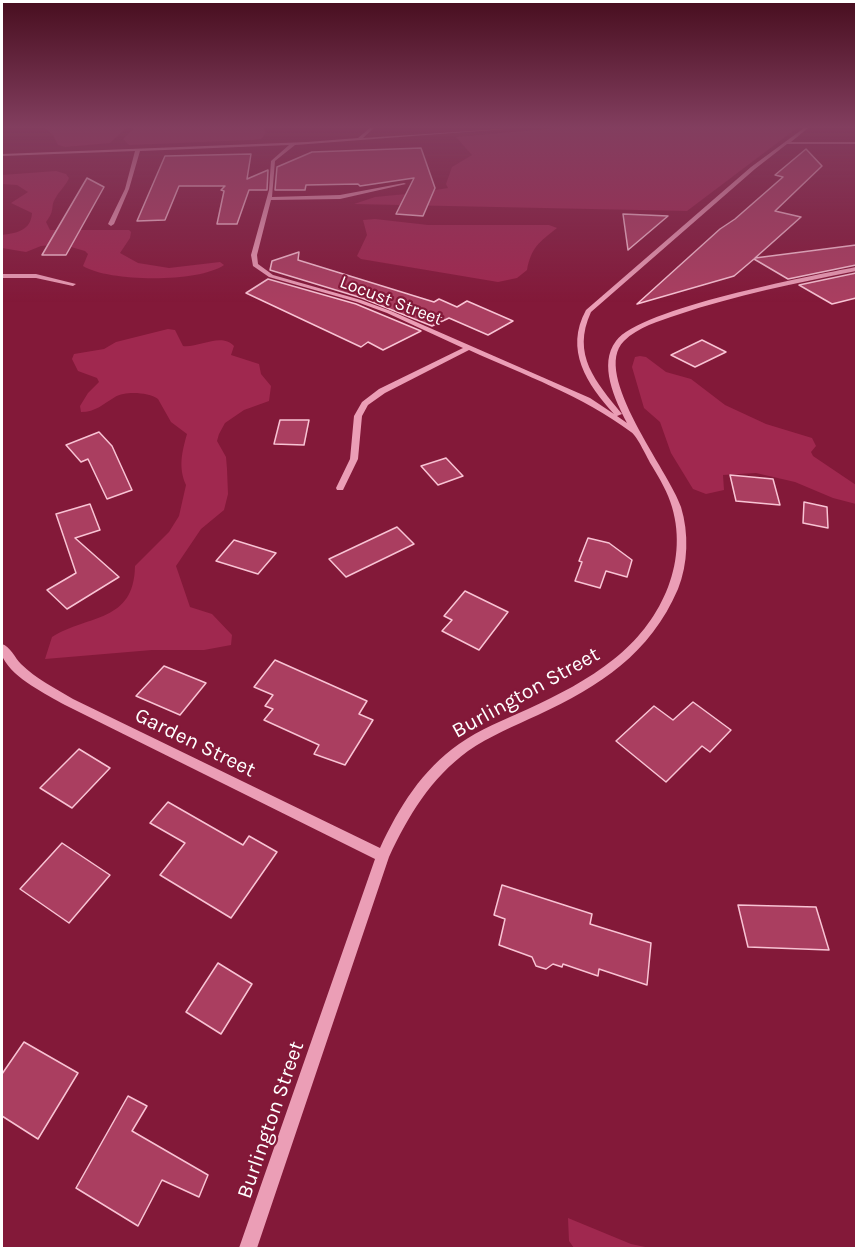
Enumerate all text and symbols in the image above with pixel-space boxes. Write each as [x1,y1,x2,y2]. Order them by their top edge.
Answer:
street label: Locust Street [337,272,445,330]
street label: Burlington Street [448,642,604,744]
street label: Garden Street [131,703,259,783]
street label: Burlington Street [232,1038,310,1202]

